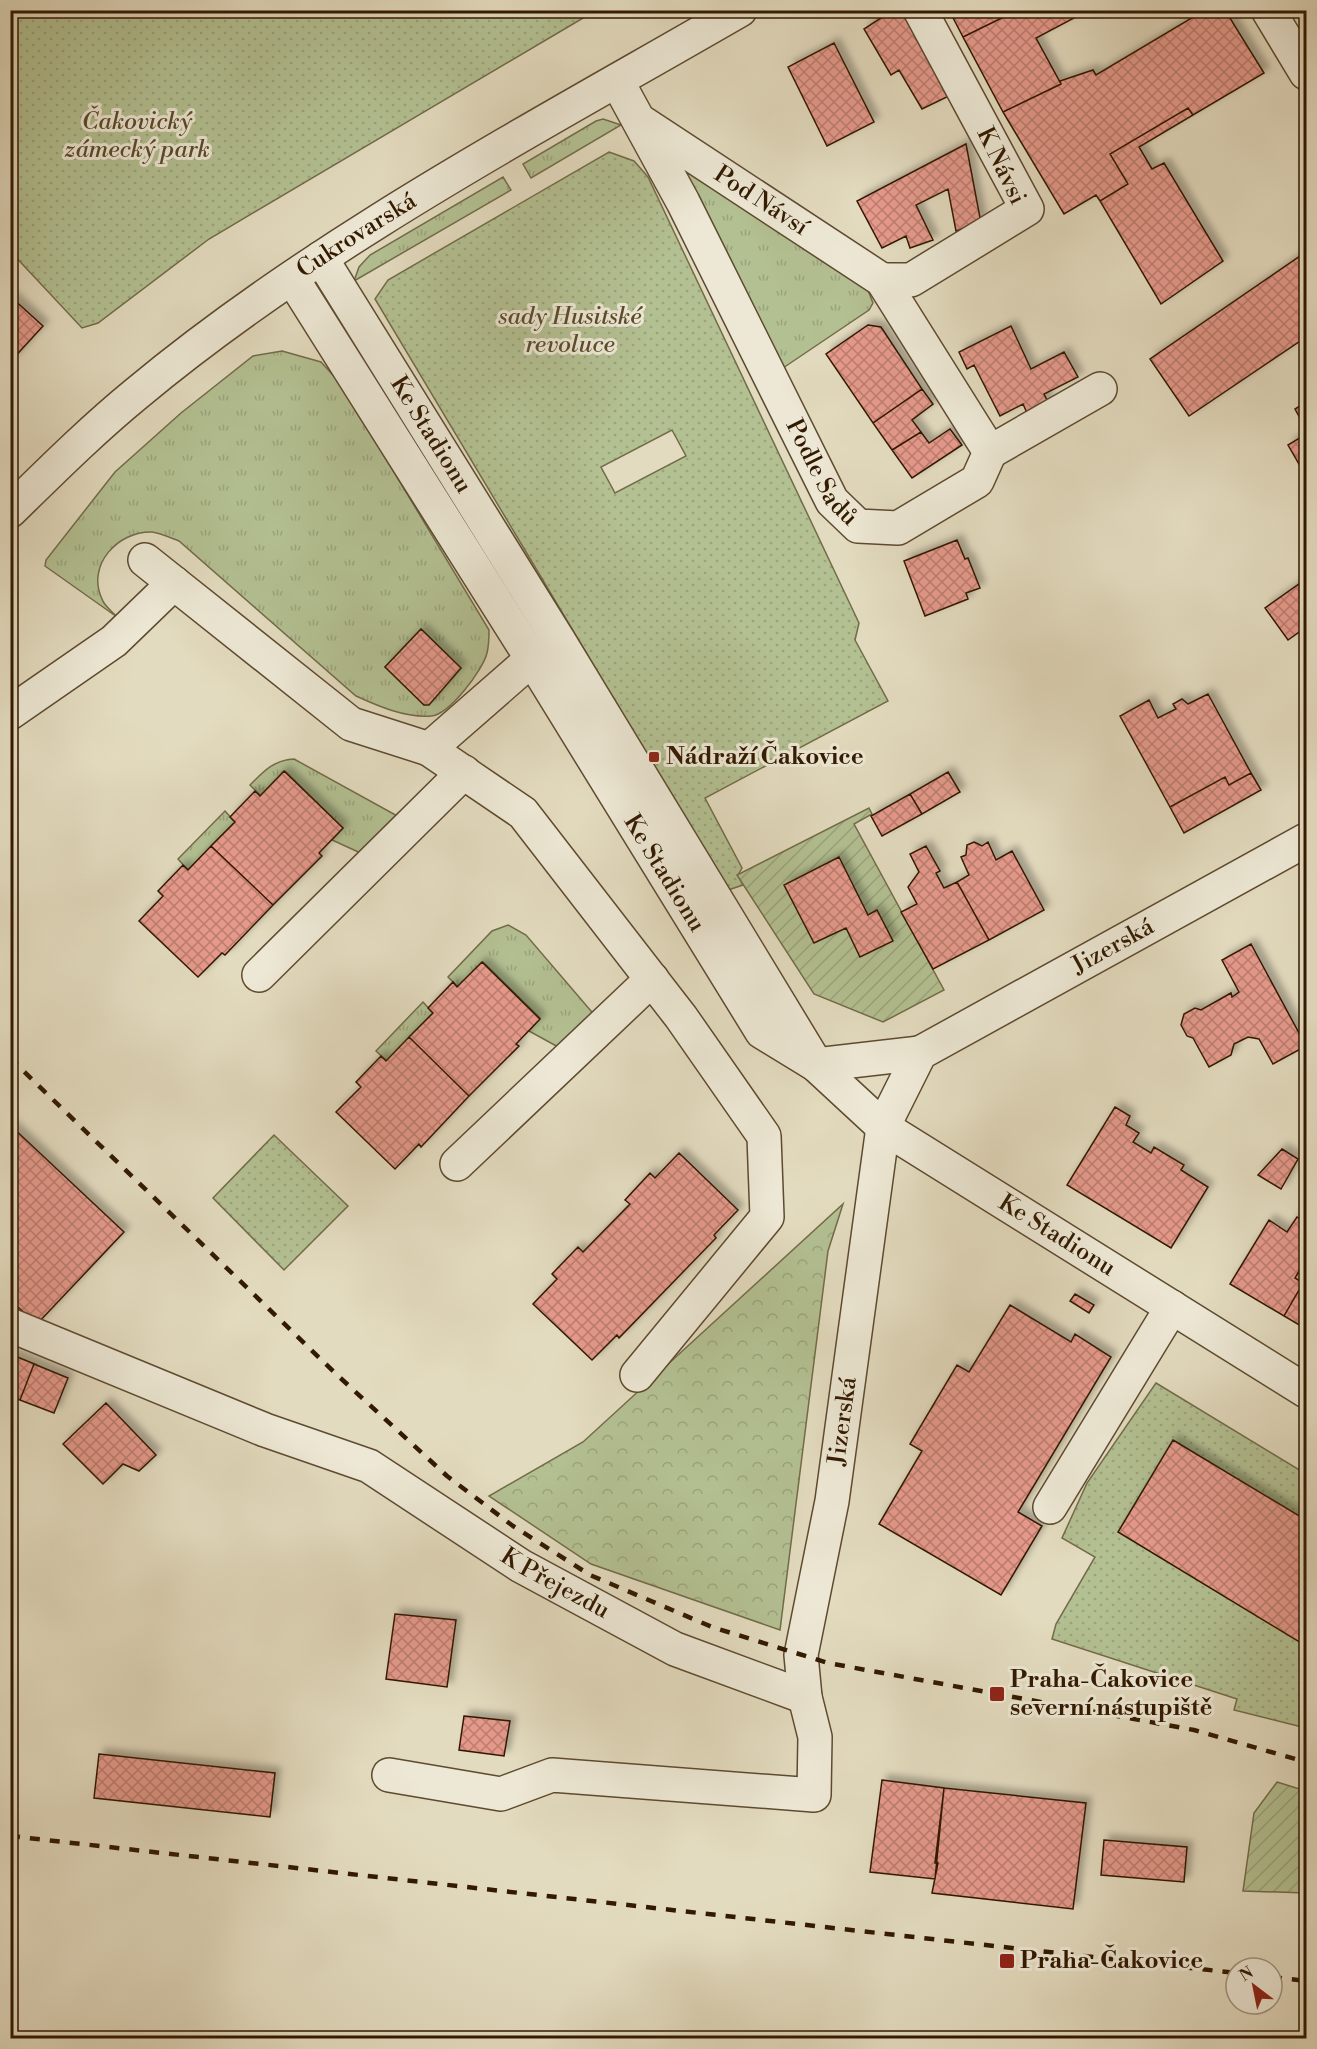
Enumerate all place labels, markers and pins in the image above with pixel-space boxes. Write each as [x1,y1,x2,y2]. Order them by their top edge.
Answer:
place label: Nádraží Čakovice [666,740,864,772]
marker: Nádraží Čakovice [647,750,661,764]
place label: Praha-Čakovice severní nástupiště [1010,1663,1212,1723]
marker: Praha-Čakovice severní nástupiště [988,1685,1006,1703]
place label: Praha-Čakovice [1020,1944,1203,1976]
marker: Praha-Čakovice [998,1952,1016,1970]

